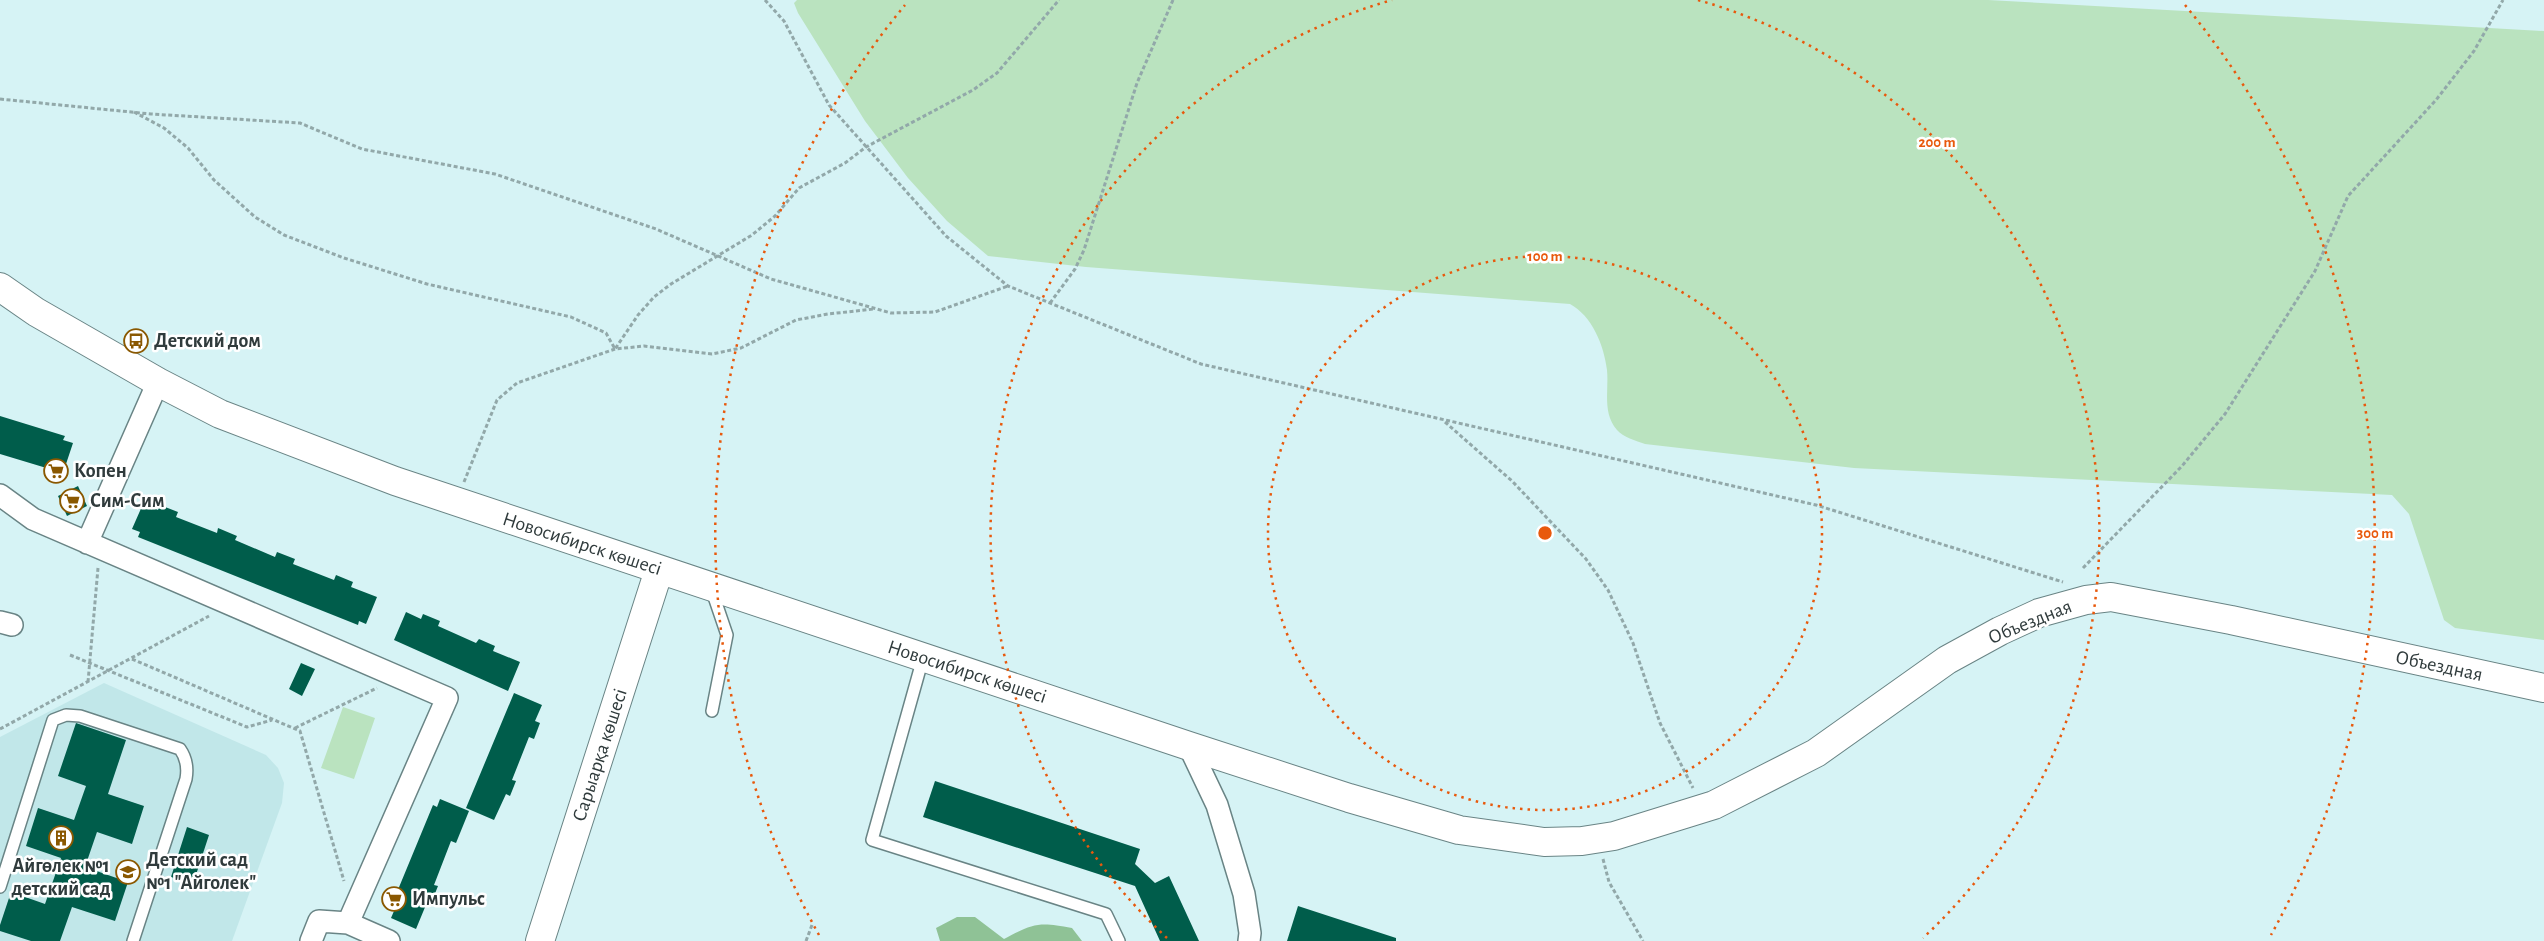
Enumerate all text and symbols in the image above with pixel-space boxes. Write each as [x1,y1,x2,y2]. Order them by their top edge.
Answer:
text: 200 m [1918,135,1956,150]
text: 100 m [1527,249,1563,264]
bus stop icon: Детский дом [123,328,149,354]
place label: Детский дом [154,331,261,351]
supermarket icon: Копен [43,458,69,484]
place label: Копен [74,461,127,481]
supermarket icon: Сим-Сим [59,488,85,514]
place label: Сим-Сим [90,491,164,511]
street label: Новосибирск көшесі [500,509,664,579]
centre of rings [1536,524,1554,542]
text: 300 m [2357,526,2393,541]
street label: Объездная [1985,596,2075,648]
street label: Новосибирск көшесі [885,637,1049,707]
street label: Объездная [2394,647,2484,685]
street label: Сарыарқа көшесі [569,686,631,824]
building icon: Айгөлек №1 детский сад [48,825,74,851]
place label: Детский сад №1 "Айголек" [146,850,256,893]
place label: Айгөлек №1 детский сад [12,856,111,899]
school or university icon: Детский сад №1 "Айголек" [115,859,141,885]
supermarket icon: Импульс [381,886,407,912]
place label: Импульс [412,889,485,909]

